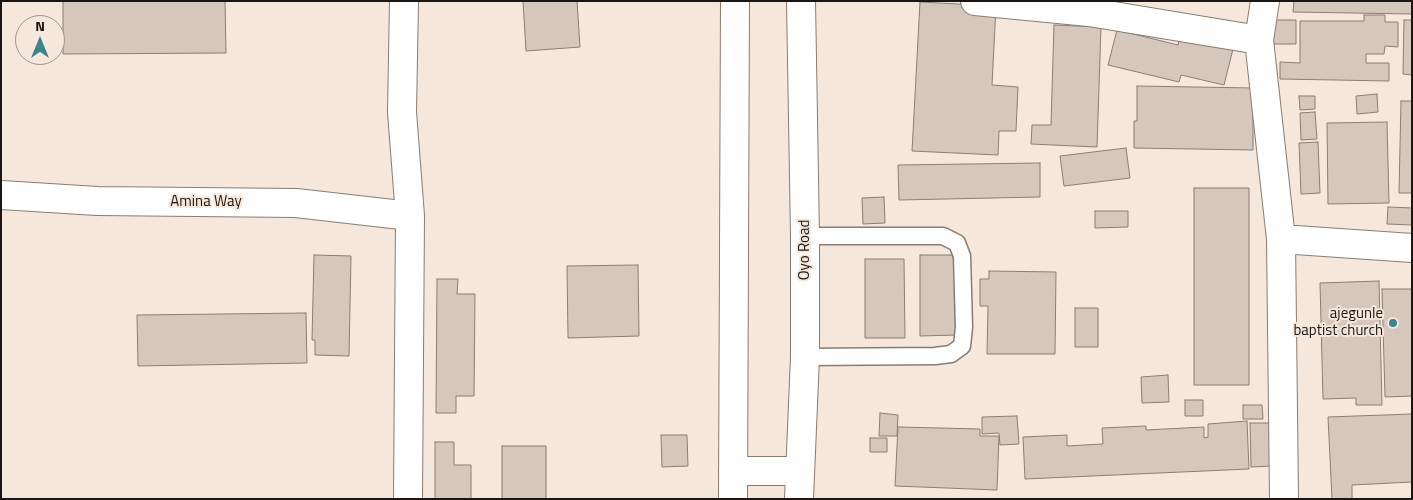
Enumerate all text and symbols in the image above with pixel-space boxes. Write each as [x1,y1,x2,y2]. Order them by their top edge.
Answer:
north arrow [15,15,65,65]
text: N [35,15,45,36]
street label: Amina Way [170,193,242,211]
street label: Oyo Road [796,220,814,280]
place label: ajegunle baptist church [1293,305,1383,340]
marker: ajegunle baptist church [1387,317,1399,329]

